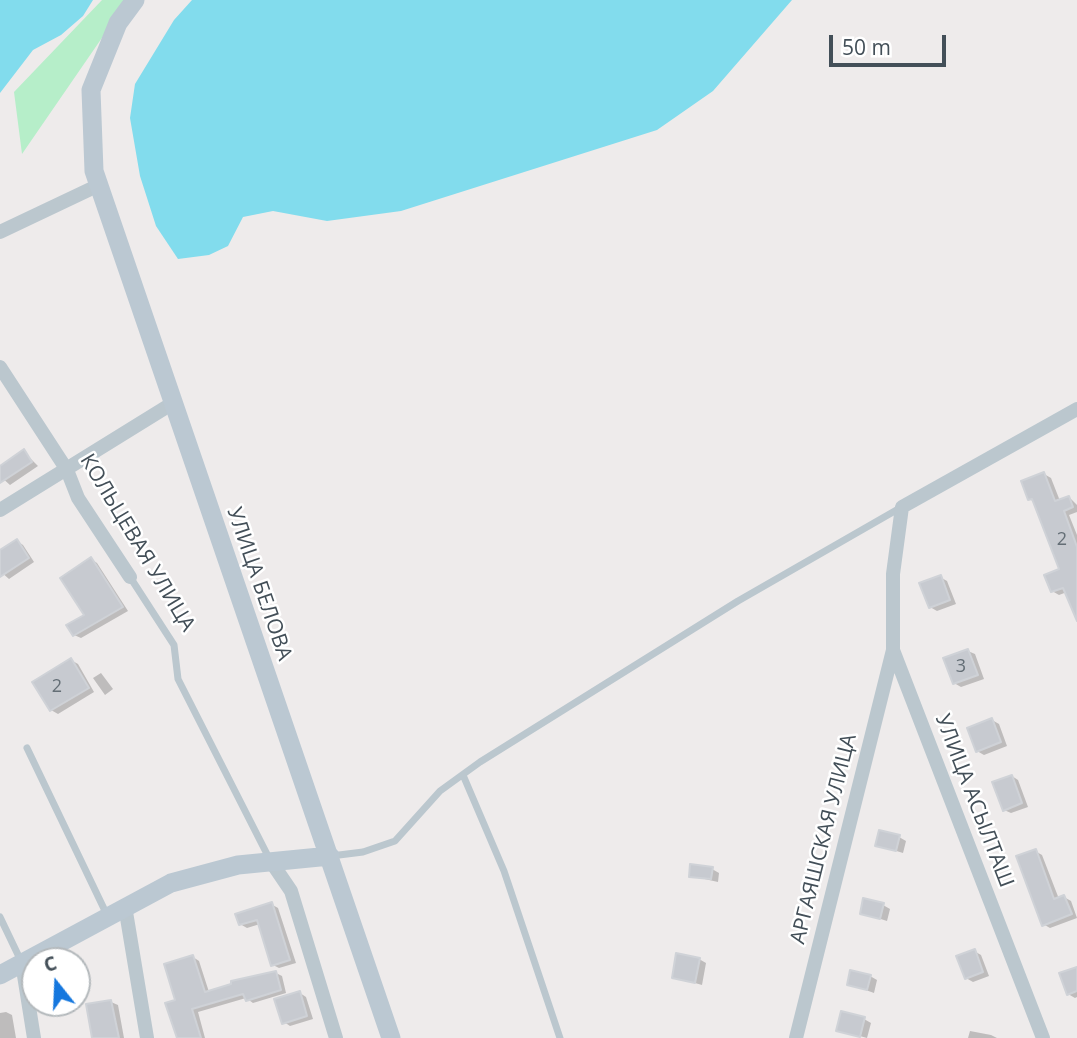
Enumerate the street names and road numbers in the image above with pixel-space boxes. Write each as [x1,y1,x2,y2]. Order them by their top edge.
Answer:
street label: КОЛЬЦЕВАЯ УЛИЦА [74,450,200,636]
street label: УЛИЦА БЕЛОВА [221,504,297,664]
street label: УЛИЦА АСЫЛТАШ [929,711,1019,891]
street label: АРГАЯШСКАЯ УЛИЦА [786,731,862,947]

